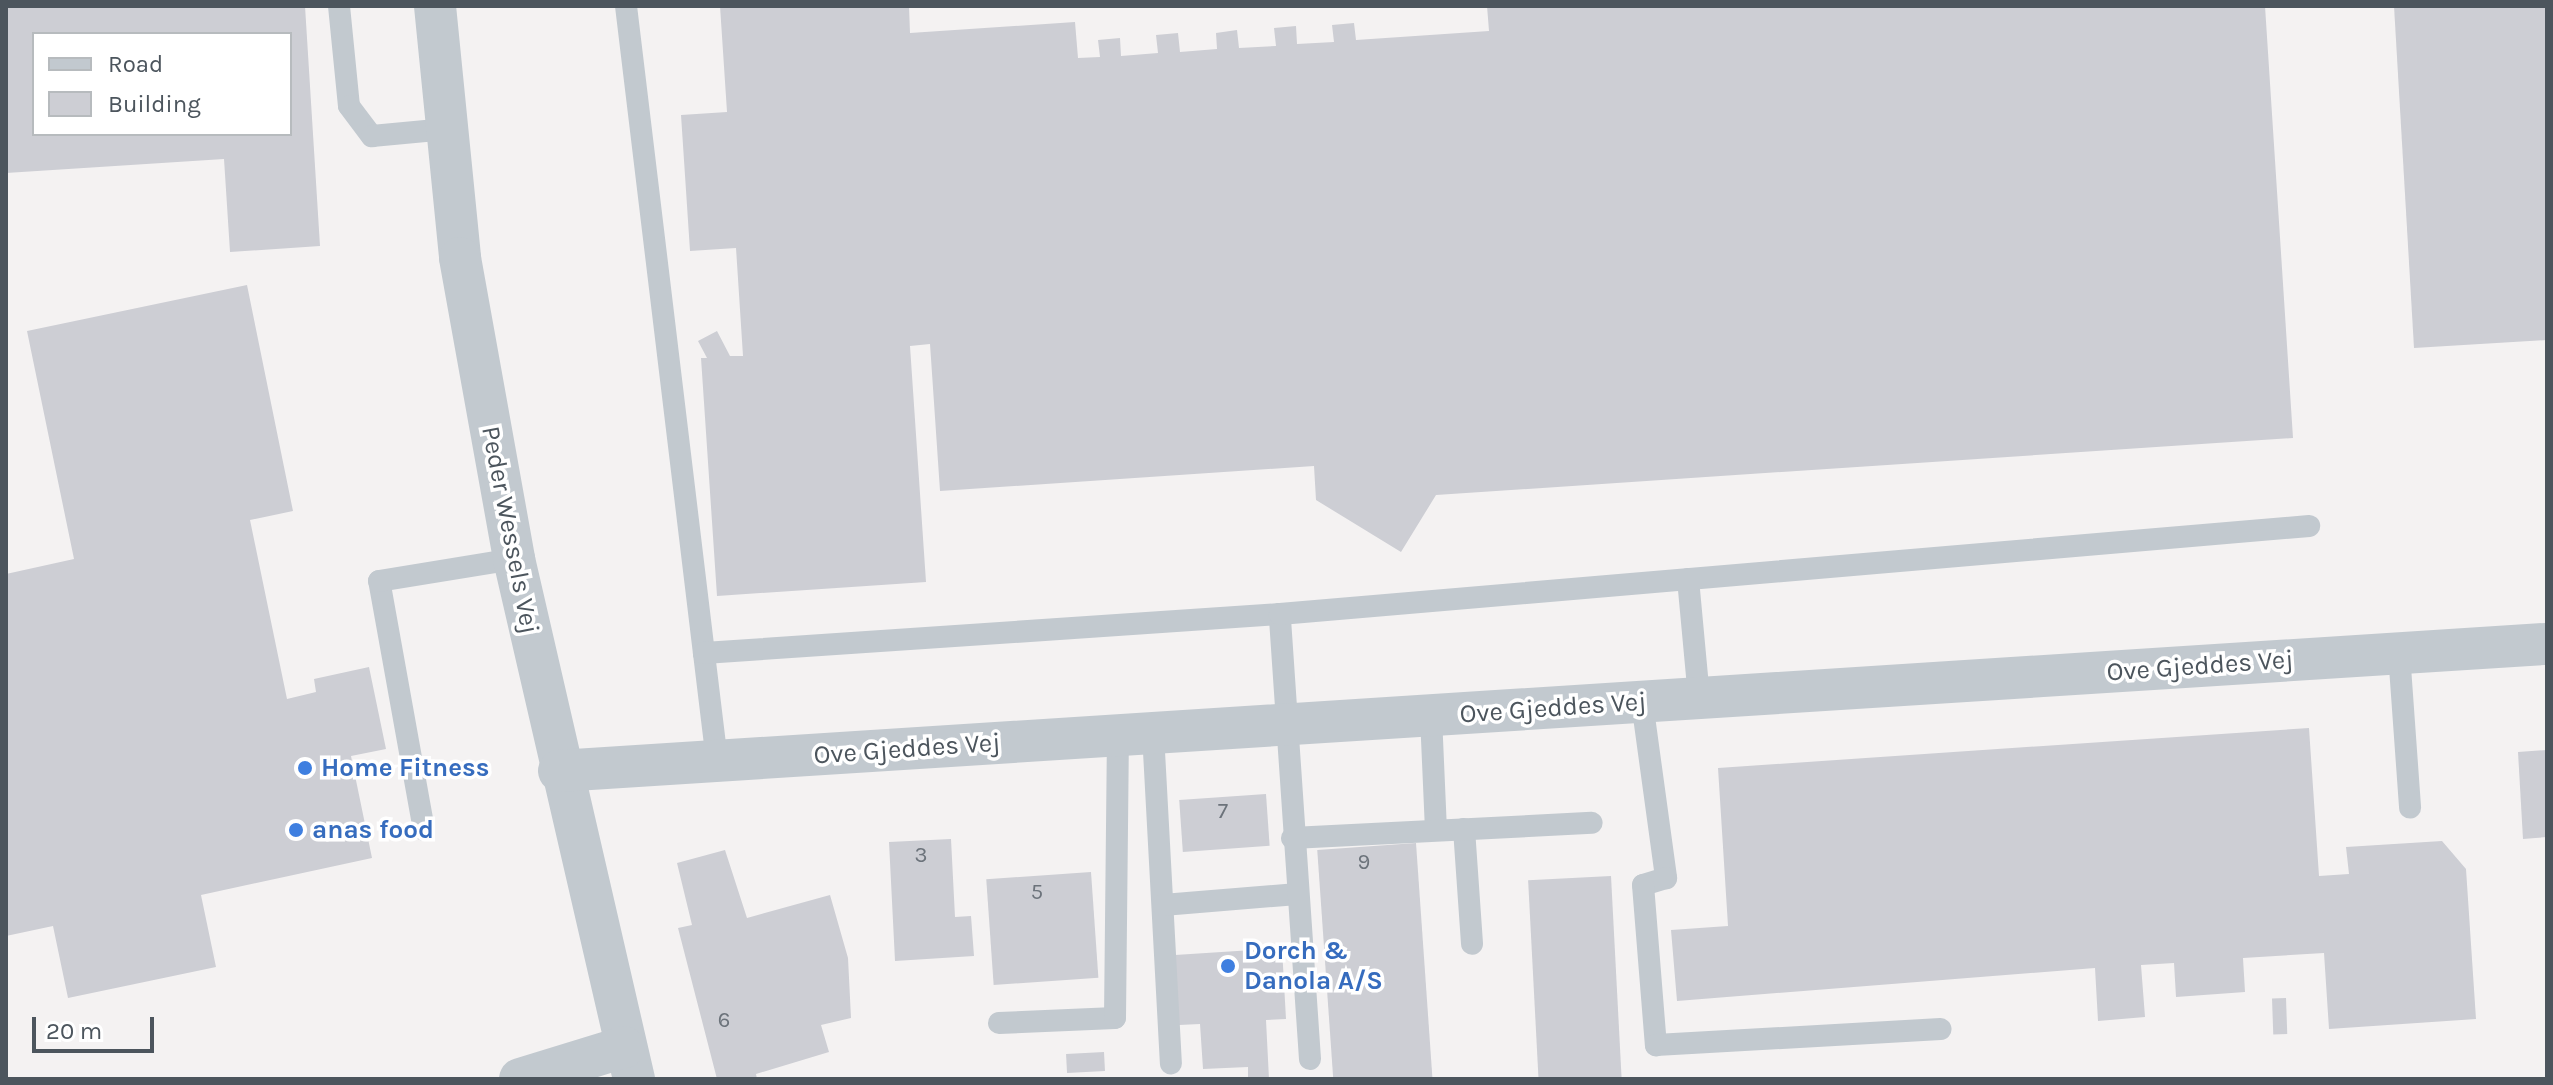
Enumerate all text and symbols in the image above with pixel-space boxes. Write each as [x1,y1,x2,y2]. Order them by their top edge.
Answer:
legend [32,32,292,136]
text: Road [108,50,163,78]
text: Building [108,90,201,118]
street label: Peder Wessels Vej [475,423,545,637]
street label: Ove Gjeddes Vej [2106,644,2294,688]
street label: Ove Gjeddes Vej [1459,686,1647,730]
street label: Ove Gjeddes Vej [813,727,1001,771]
place label: Home Fitness [321,752,489,784]
marker: Home Fitness [296,759,314,777]
house number: 7 [1218,799,1228,825]
place label: anas food [312,814,434,846]
marker: anas food [287,821,305,839]
house number: 3 [915,843,927,869]
house number: 9 [1358,850,1370,876]
house number: 5 [1031,880,1043,906]
place label: Dorch & Danola A/S [1244,935,1383,996]
marker: Dorch & Danola A/S [1219,957,1237,975]
scale bar [36,1001,158,1051]
house number: 6 [718,1008,730,1034]
text: 20 m [46,1017,102,1045]

